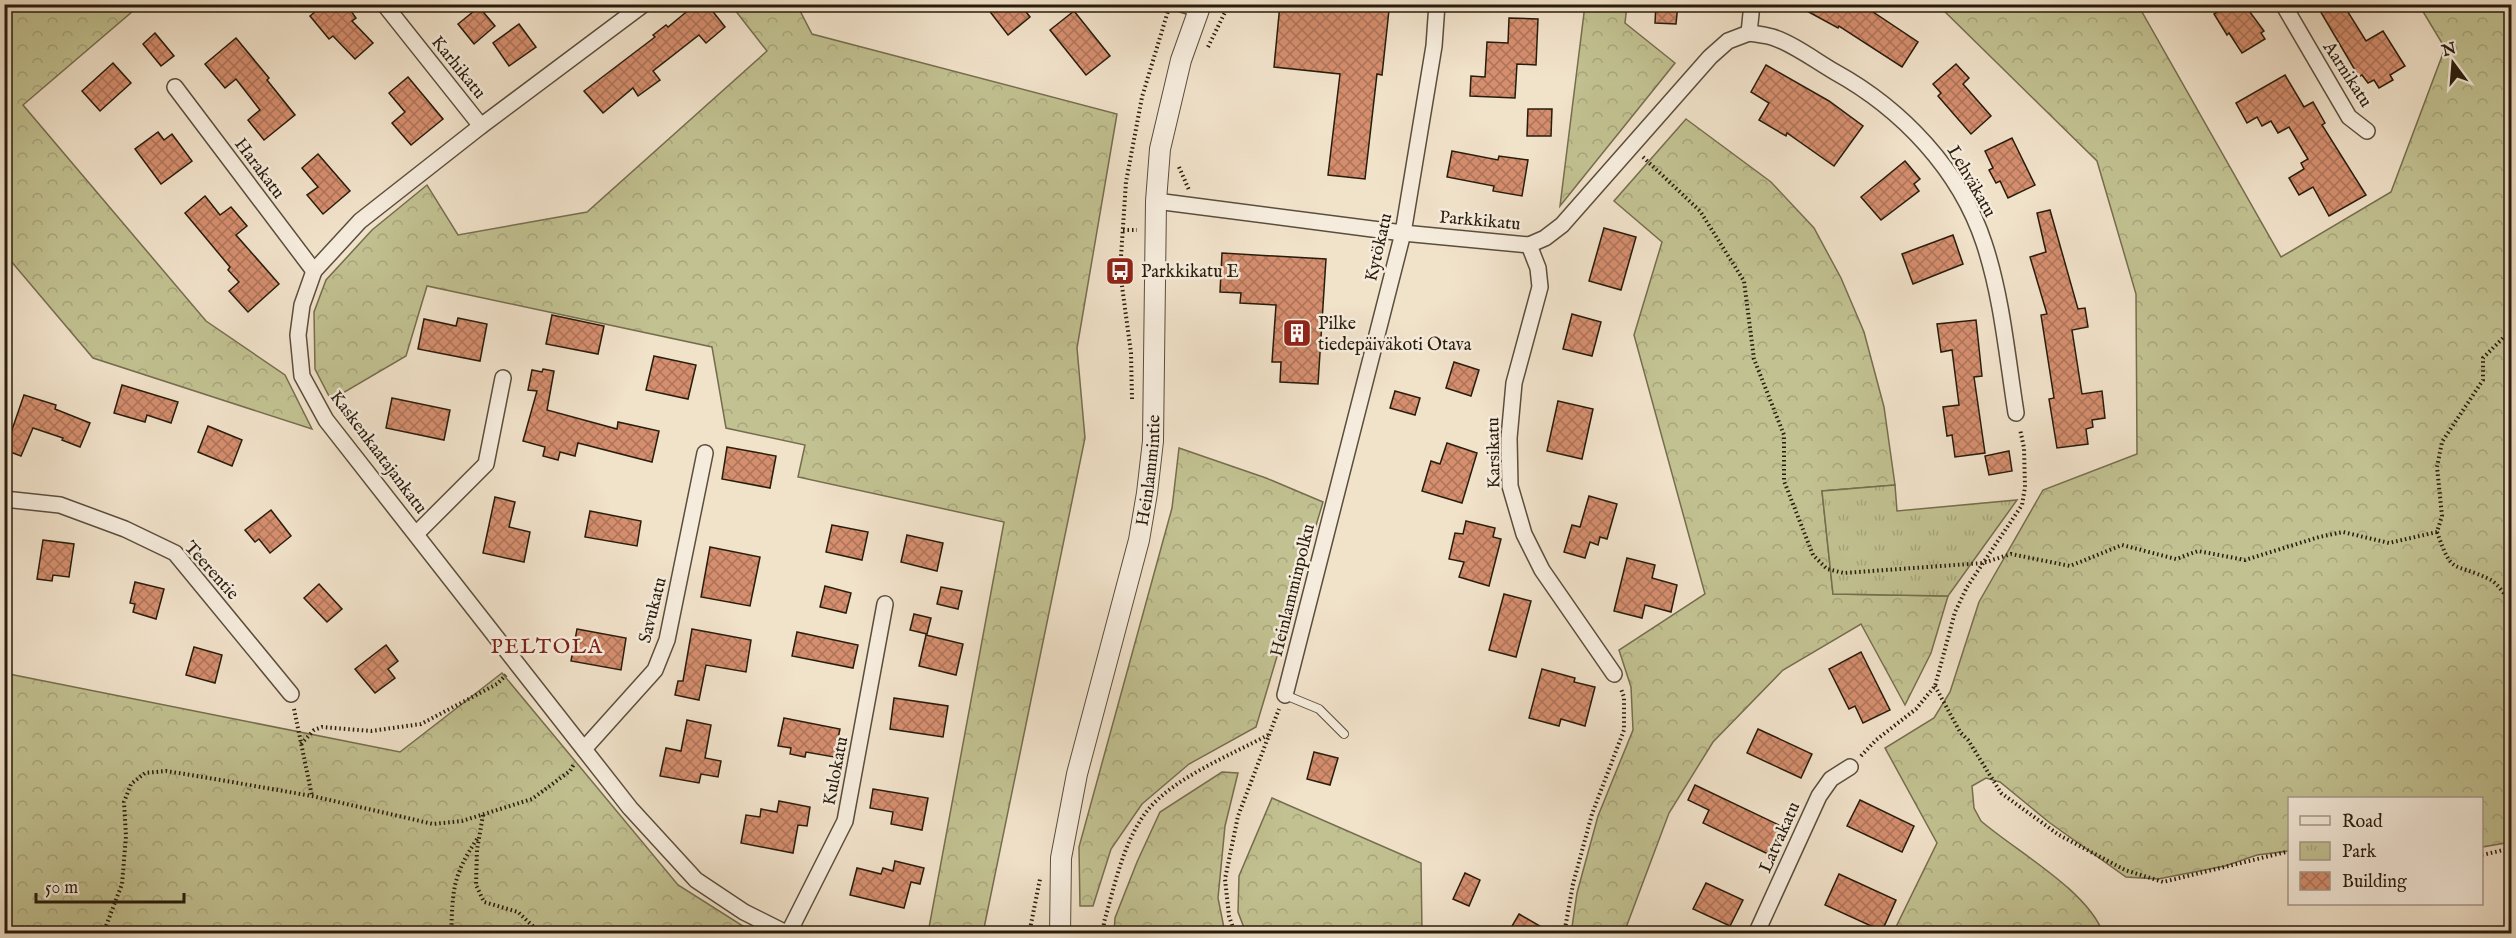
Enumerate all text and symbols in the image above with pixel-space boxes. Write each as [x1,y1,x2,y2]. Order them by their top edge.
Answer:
street label: Karhikatu [425,32,490,104]
north arrow [2423,33,2483,93]
street label: Aarnikatu [2316,37,2377,112]
text: N [2439,39,2459,62]
street label: Harakatu [228,134,289,204]
street label: Lehväkatu [1941,142,2000,222]
street label: Parkkikatu [1438,206,1522,237]
street label: Kytökatu [1360,211,1398,284]
bus stop icon: Parkkikatu E [1104,255,1136,287]
place label: Parkkikatu E [1141,261,1239,284]
place label: Pilke tiedepäiväkoti Otava [1318,313,1472,357]
building icon: Pilke tiedepäiväkoti Otava [1281,317,1313,349]
street label: Kaskenkaatajankatu [324,387,432,519]
street label: Heinlammintie [1132,414,1166,528]
street label: Karsikatu [1482,417,1507,489]
street label: Heinlamminpolku [1266,522,1321,659]
street label: Teerentie [178,537,243,605]
street label: Savukatu [634,575,673,646]
district label: PELTOLA [491,634,603,661]
street label: Kulokatu [819,735,854,808]
legend [2288,797,2483,905]
street label: Latvakatu [1755,798,1806,877]
text: Road [2342,811,2383,834]
text: Park [2342,841,2377,864]
scale bar [36,866,184,904]
text: Building [2342,871,2407,894]
text: 50 m [45,877,78,900]

